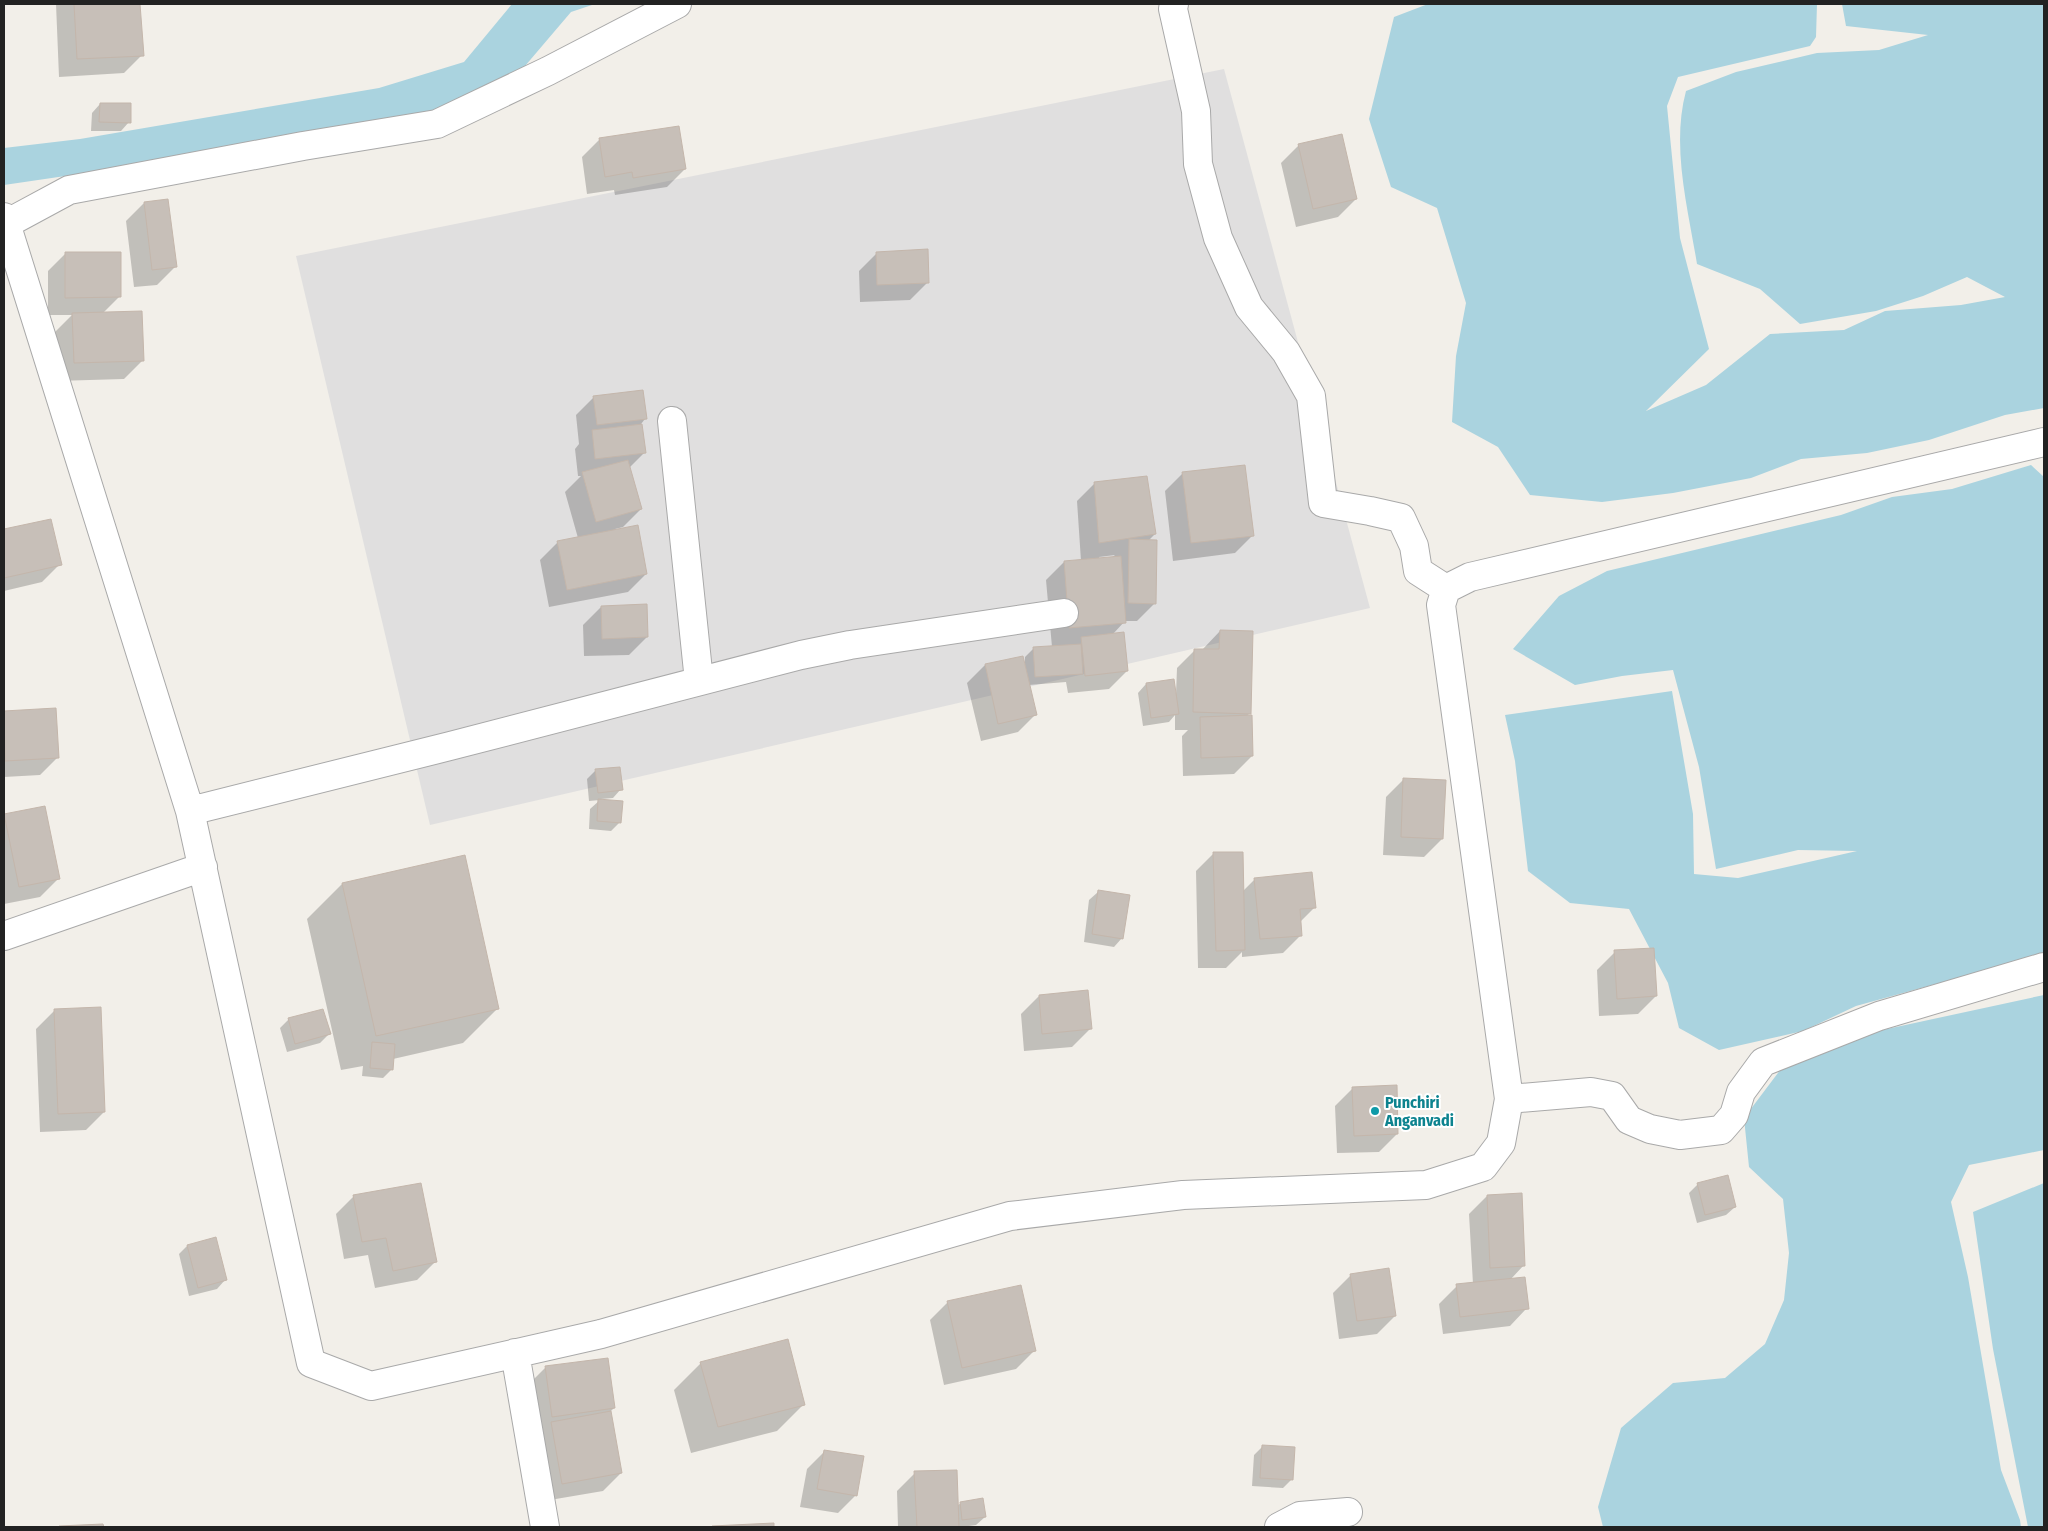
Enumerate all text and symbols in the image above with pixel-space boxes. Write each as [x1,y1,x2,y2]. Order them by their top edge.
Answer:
place label: Punchiri Anganvadi [1384,1093,1454,1130]
marker: Punchiri Anganvadi [1369,1105,1381,1117]

